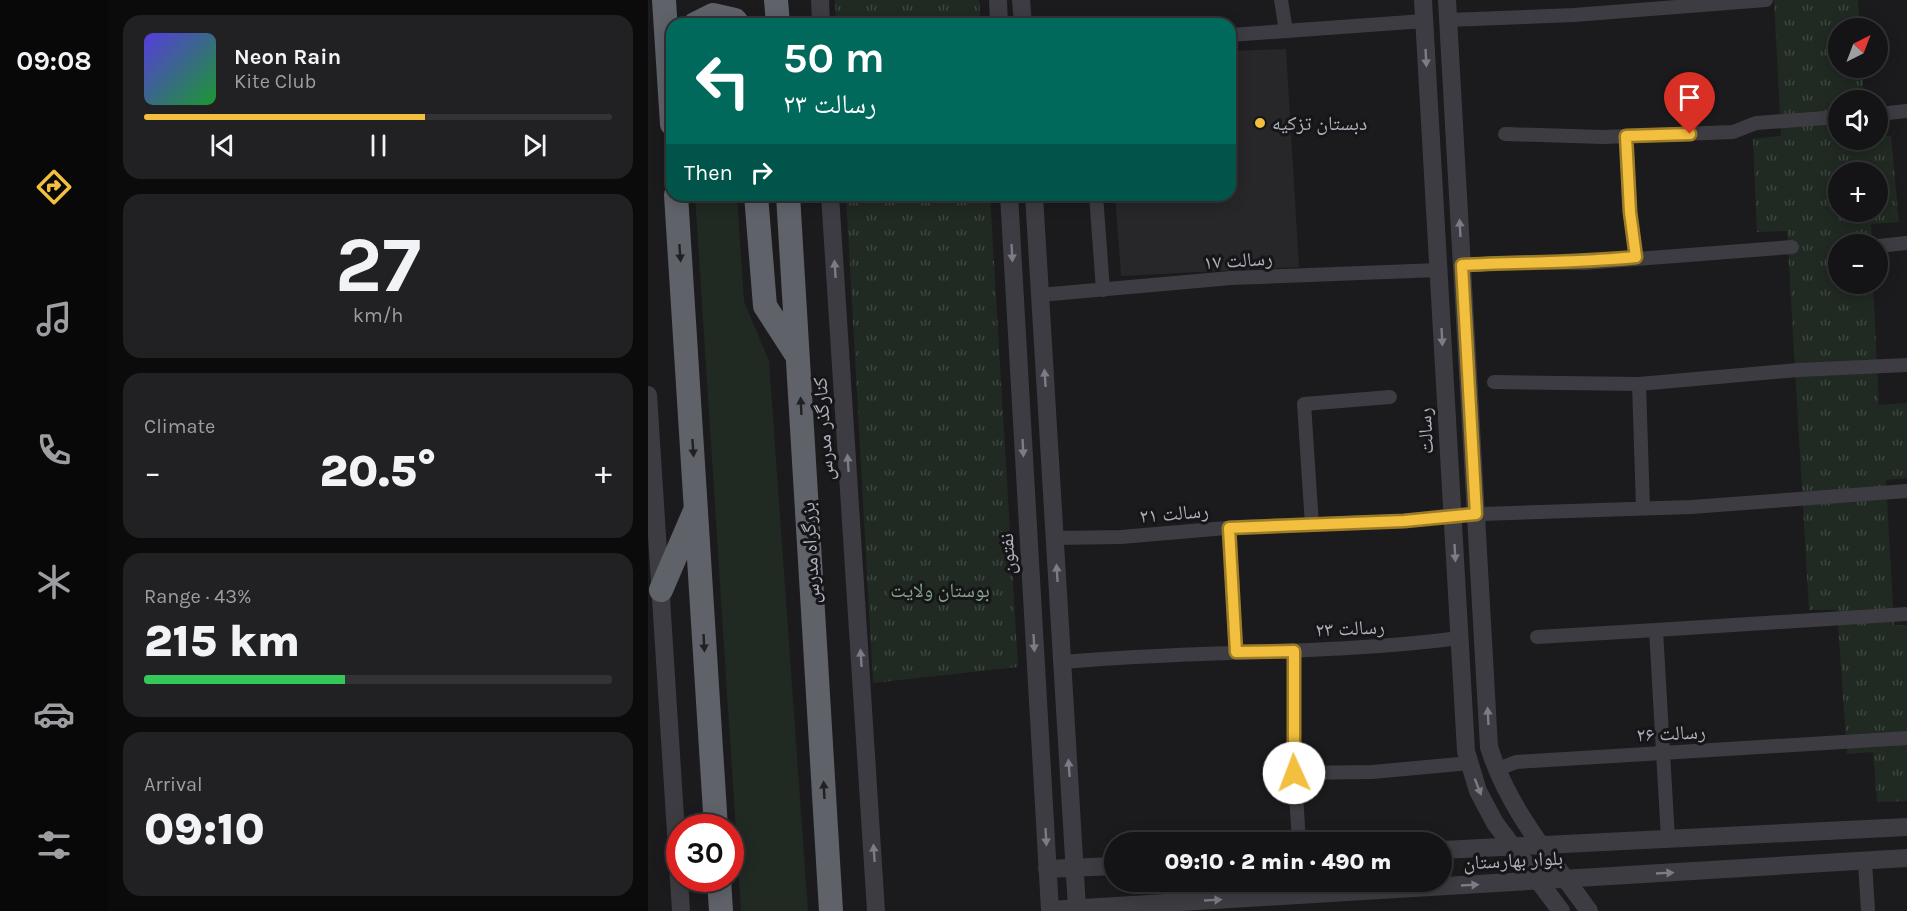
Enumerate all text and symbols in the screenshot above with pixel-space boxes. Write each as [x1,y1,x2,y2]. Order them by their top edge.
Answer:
north arrow [1828,18,1888,78]
map controls [1828,18,1888,294]
text: 50 m [783,33,885,83]
icon: left [684,42,762,120]
text: Neon Rain [234,44,341,70]
text: 09:08 [16,45,92,77]
one-way arrow [1422,49,1431,68]
text: Kite Club [234,70,316,93]
pin [1664,72,1715,134]
icon: arrive [1673,81,1706,114]
text: رسالت ۲۳ [783,88,876,120]
button: sound [1828,90,1888,150]
place label: دبستان تزکیه [1272,112,1367,135]
marker: دبستان تزکیه [1253,116,1267,130]
icon: previous [206,129,239,162]
icon: pause [362,129,395,162]
icon: next [518,129,551,162]
icon: right [745,156,778,189]
text: Then [684,160,733,186]
button: + [1828,162,1888,222]
icon: directions [33,166,75,208]
text: 27 [335,219,421,311]
one-way arrow [1455,219,1465,238]
button: − [1828,234,1888,294]
one-way arrow [675,244,685,263]
one-way arrow [1007,244,1017,263]
street label: رسالت ۱۷ [1203,247,1273,274]
one-way arrow [830,259,839,278]
icon: music [33,298,75,340]
text: km/h [353,304,403,327]
one-way arrow [1438,327,1447,346]
one-way arrow [1040,369,1050,388]
street label: کنارگذر مدرس [808,376,839,482]
one-way arrow [796,397,805,416]
street label: رسالت [1413,407,1438,455]
text: Climate [144,415,215,438]
icon: phone [33,429,75,471]
one-way arrow [688,439,697,458]
one-way arrow [1019,439,1028,458]
text: 20.5° [320,445,436,497]
text: − [144,453,161,491]
text: + [595,453,612,491]
one-way arrow [843,454,852,473]
street label: رسالت ۲۱ [1139,499,1210,528]
street label: بزرگراه مدرس [796,501,825,604]
street label: نفتون [995,533,1020,575]
one-way arrow [1450,543,1459,562]
icon: climate [33,561,75,603]
one-way arrow [1053,563,1062,582]
park label: بوستان ولایت [890,579,990,602]
text: Range · 43% [144,585,251,608]
text: 215 km [144,615,300,667]
street label: رسالت ۲۳ [1315,615,1385,642]
one-way arrow [700,633,709,652]
one-way arrow [1030,633,1039,652]
one-way arrow [856,648,865,667]
icon: car [33,693,75,735]
one-way arrow [1483,707,1492,726]
street label: رسالت ۲۶ [1636,720,1706,747]
position arrow [1262,741,1326,805]
one-way arrow [1065,758,1074,777]
text: Arrival [144,773,203,796]
one-way arrow [1473,779,1483,797]
one-way arrow [819,780,828,799]
text: 09:10 [144,803,265,855]
speed limit sign: 30 [666,814,744,892]
icon: filters [33,824,75,866]
one-way arrow [1041,828,1050,847]
one-way arrow [869,843,878,862]
street label: بلوار بهارستان [1462,846,1564,875]
text: 09:10 · 2 min · 490 m [1165,849,1391,875]
one-way arrow [1656,869,1675,878]
one-way arrow [1461,880,1480,889]
one-way arrow [1203,895,1222,904]

